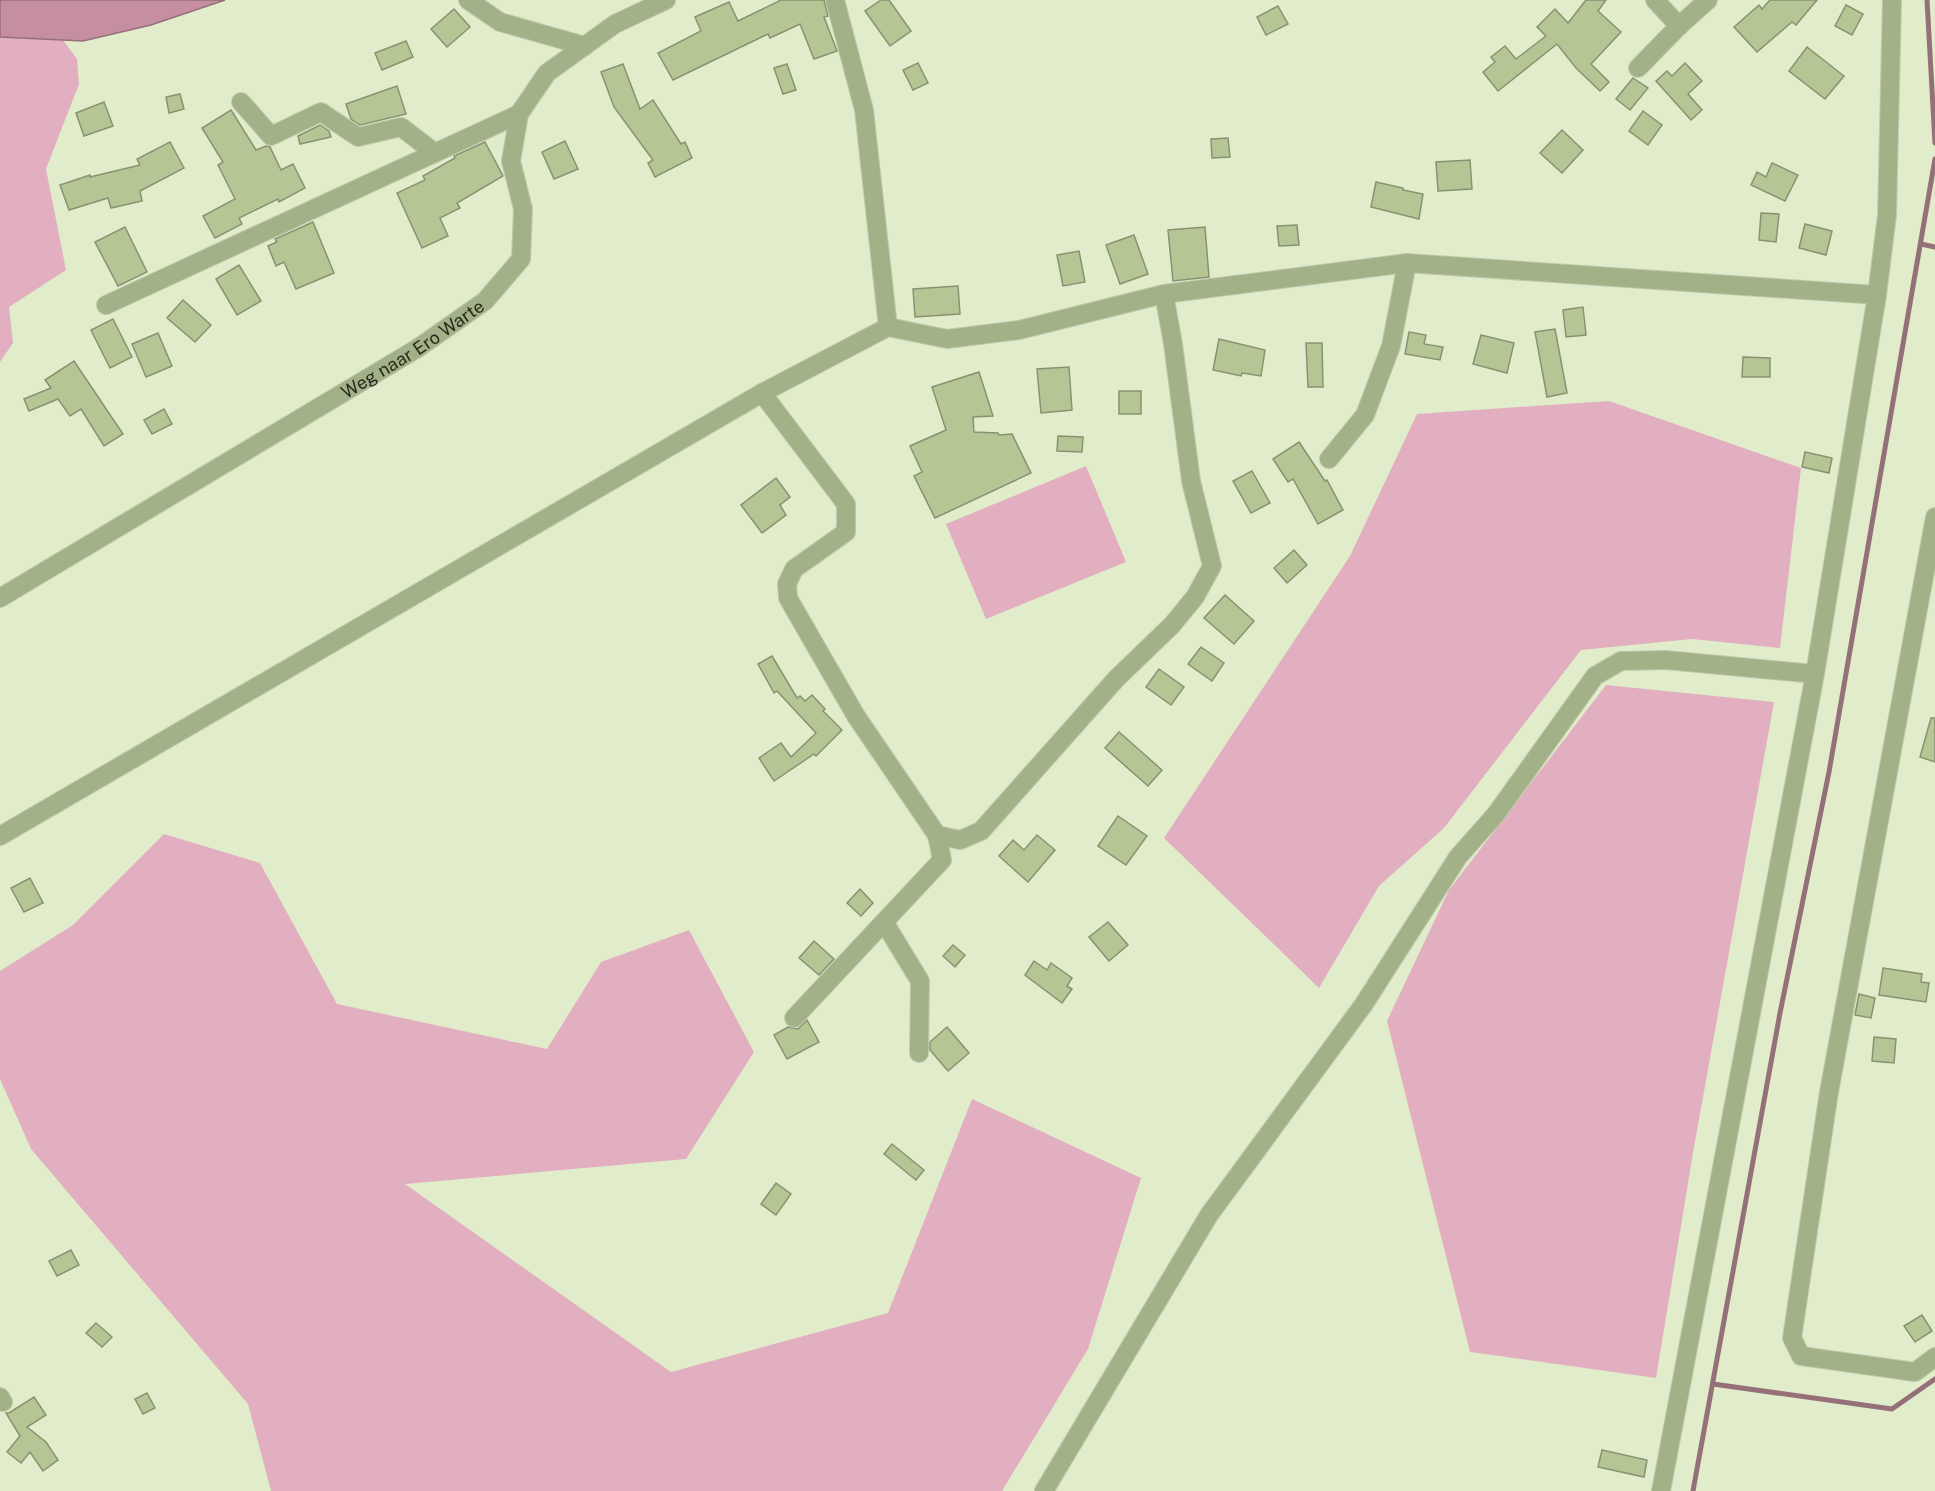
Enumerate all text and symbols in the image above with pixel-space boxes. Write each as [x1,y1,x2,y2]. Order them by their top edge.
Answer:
street label: Weg naar Ero Warte [337,295,488,402]

